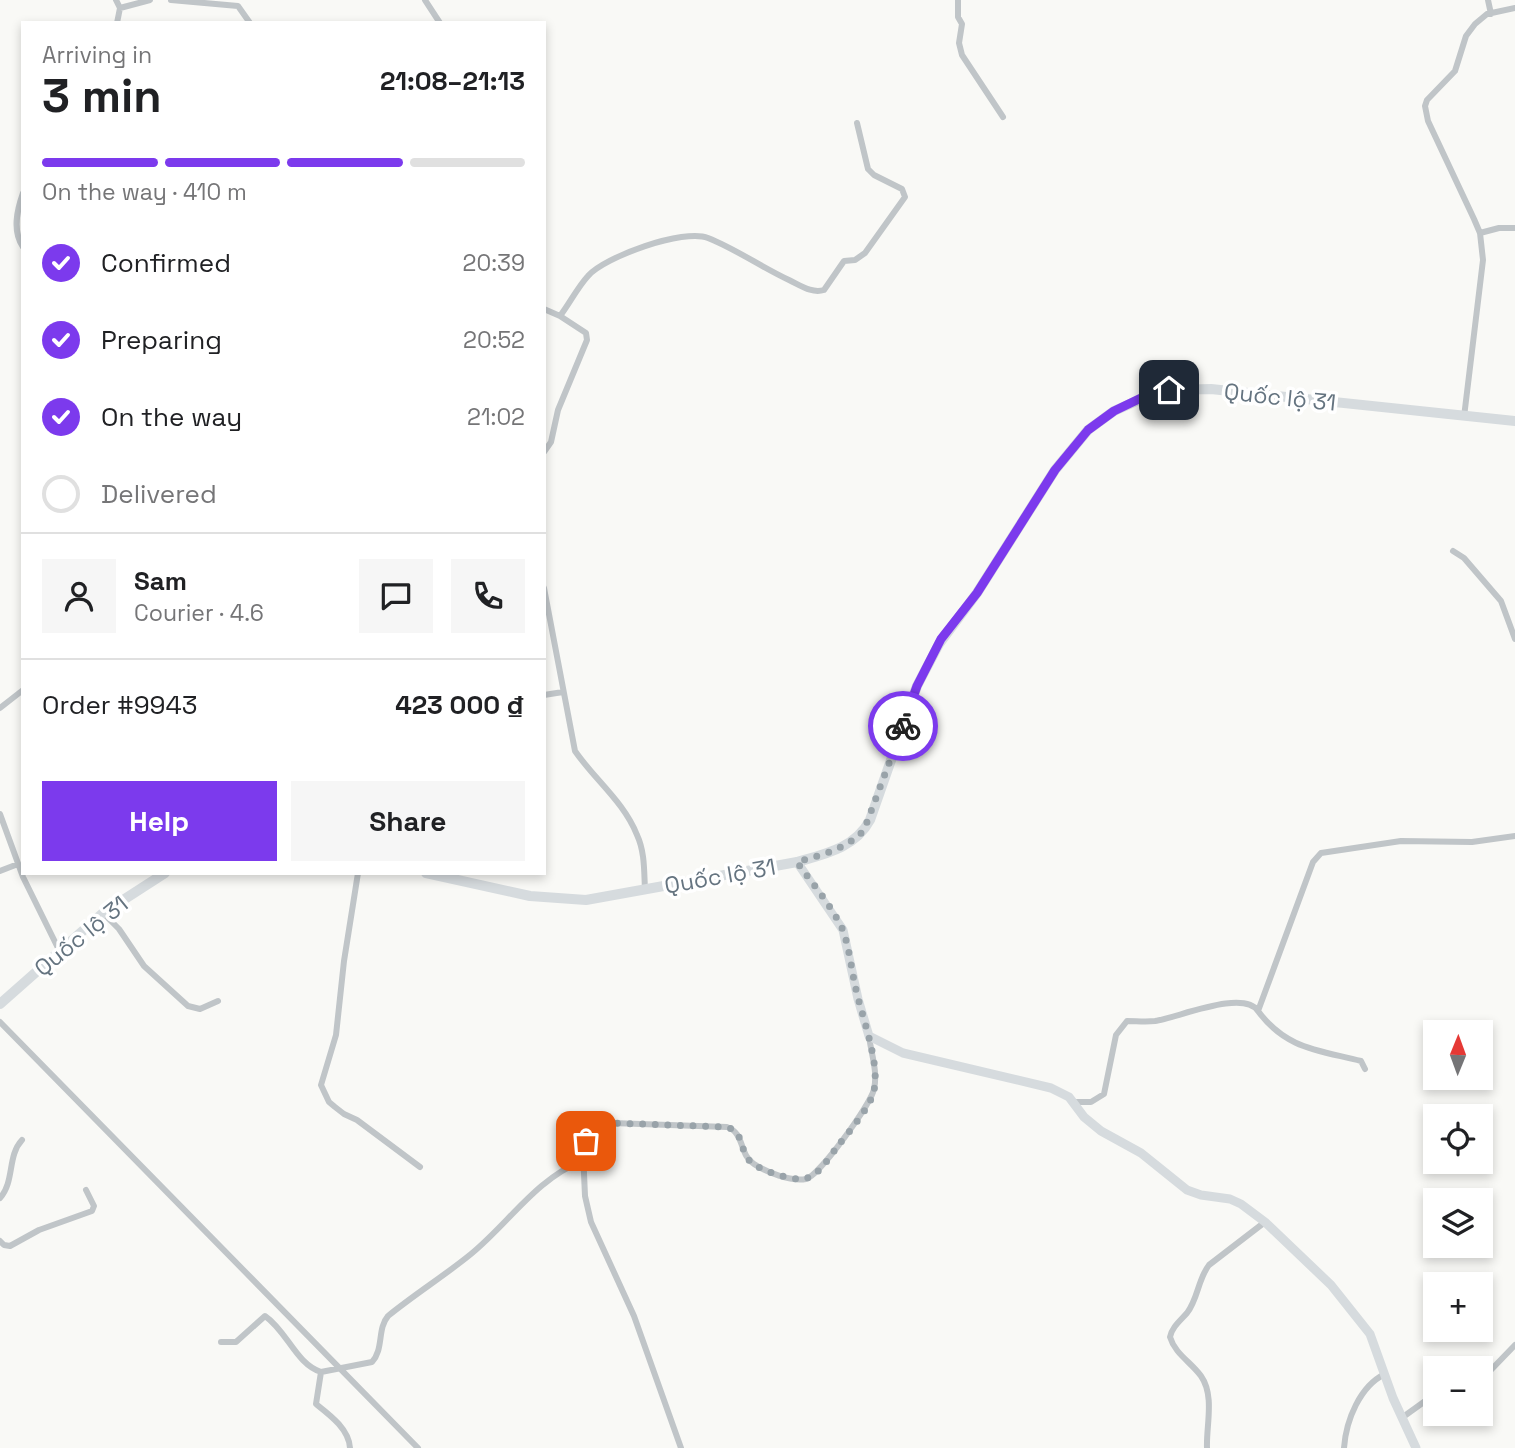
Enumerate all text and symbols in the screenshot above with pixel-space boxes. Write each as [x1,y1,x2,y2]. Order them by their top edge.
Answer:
text: Arriving in [42,40,152,70]
text: 21:08–21:13 [380,64,525,98]
text: 3 min [42,67,162,125]
text: On the way · 410 m [42,177,247,207]
icon: check [42,244,80,282]
text: Confirmed [101,246,231,280]
text: 20:39 [463,248,525,278]
icon: check [42,321,80,359]
text: Preparing [101,323,222,357]
text: 20:52 [463,325,525,355]
pin [1139,360,1199,420]
icon: home [1150,371,1188,409]
street label: Quốc lộ 31 [1223,376,1337,418]
icon: check [42,398,80,436]
text: On the way [101,400,242,434]
text: 21:02 [467,402,525,432]
text: Delivered [101,477,217,511]
button: person [42,559,116,633]
button: chat [359,559,433,633]
button: phone [451,559,525,633]
text: Sam [134,564,187,598]
text: Courier · 4.6 [134,598,264,628]
text: Order #9943 [42,688,197,722]
text: 423 000 ₫ [395,688,525,722]
courier [868,691,938,761]
icon: bike [884,707,922,745]
button: Help [42,781,277,861]
button: Share [291,781,525,861]
street label: Quốc lộ 31 [662,851,778,901]
street label: Quốc lộ 31 [28,889,134,983]
north arrow [1423,1020,1493,1090]
map controls [1423,1020,1493,1426]
button: locate [1423,1104,1493,1174]
pin [556,1111,616,1171]
icon: bag [567,1122,605,1160]
button: layers [1423,1188,1493,1258]
button: + [1423,1272,1493,1342]
button: − [1423,1356,1493,1426]

